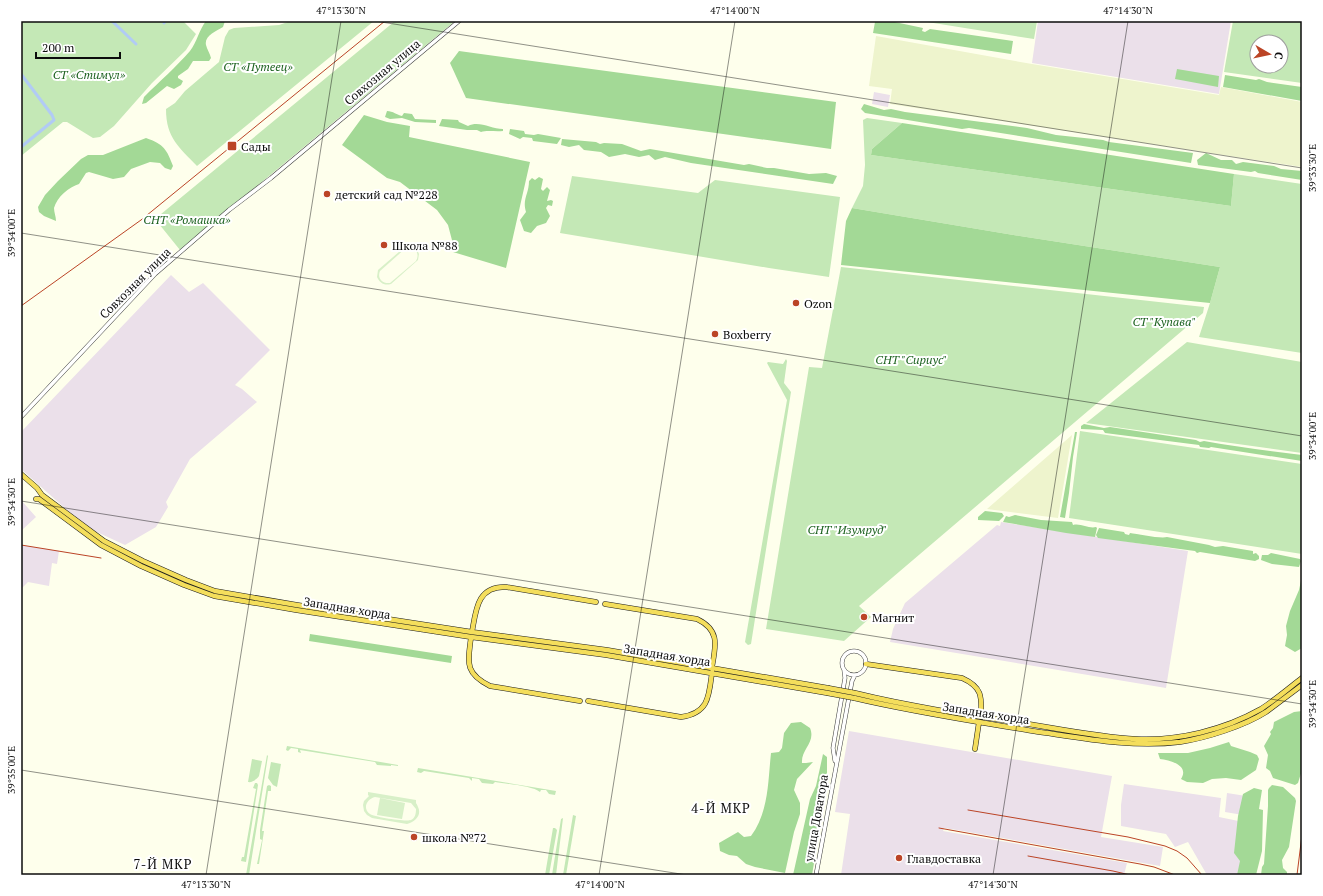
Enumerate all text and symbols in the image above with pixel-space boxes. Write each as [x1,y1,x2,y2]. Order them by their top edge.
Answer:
text: 47°13'30"N [316,4,366,17]
text: 47°14'00"N [710,4,760,17]
text: 47°14'30"N [1103,4,1153,17]
scale bar [36,34,120,60]
north arrow [1249,34,1289,74]
street label: Совхозная улица [341,36,423,108]
text: 200 m [42,40,75,55]
text: С [1271,51,1286,60]
park label: СТ «Путеец» [223,59,293,74]
park label: СТ «Стимул» [53,67,126,82]
place label: Сады [241,139,271,154]
marker: Сады [226,140,238,152]
text: 39°33'30"E [1306,144,1319,192]
place label: детский сад №228 [335,187,438,202]
marker: детский сад №228 [322,189,332,199]
text: 39°34'00"E [5,209,18,257]
park label: СНТ «Ромашка» [143,212,231,227]
place label: Школа №88 [392,238,458,253]
marker: Школа №88 [379,240,389,250]
street label: Совхозная улица [96,244,174,322]
place label: Ozon [804,296,832,311]
marker: Ozon [791,298,801,308]
park label: СТ "Купава" [1132,314,1196,329]
place label: Boxberry [723,327,772,342]
marker: Boxberry [710,329,720,339]
park label: СНТ "Сириус" [875,352,947,367]
text: 39°34'00"E [1306,412,1319,460]
text: 39°34'30"E [5,478,18,526]
park label: СНТ "Изумруд" [807,522,887,537]
street label: Западная хорда [302,594,392,622]
place label: Магнит [872,610,914,625]
marker: Магнит [859,612,869,622]
street label: Западная хорда [622,641,712,669]
text: 39°34'30"E [1306,680,1319,728]
street label: Западная хорда [941,699,1031,727]
text: 39°35'00"E [5,746,18,794]
street label: улица Доватора [801,773,831,864]
district label: 4-Й МКР [691,799,751,817]
place label: школа №72 [422,830,487,845]
marker: школа №72 [409,832,419,842]
place label: Главдоставка [907,851,981,866]
marker: Главдоставка [894,853,904,863]
district label: 7-Й МКР [134,855,192,873]
text: 47°13'30"N [181,878,231,891]
text: 47°14'00"N [575,878,625,891]
text: 47°14'30"N [968,878,1018,891]

